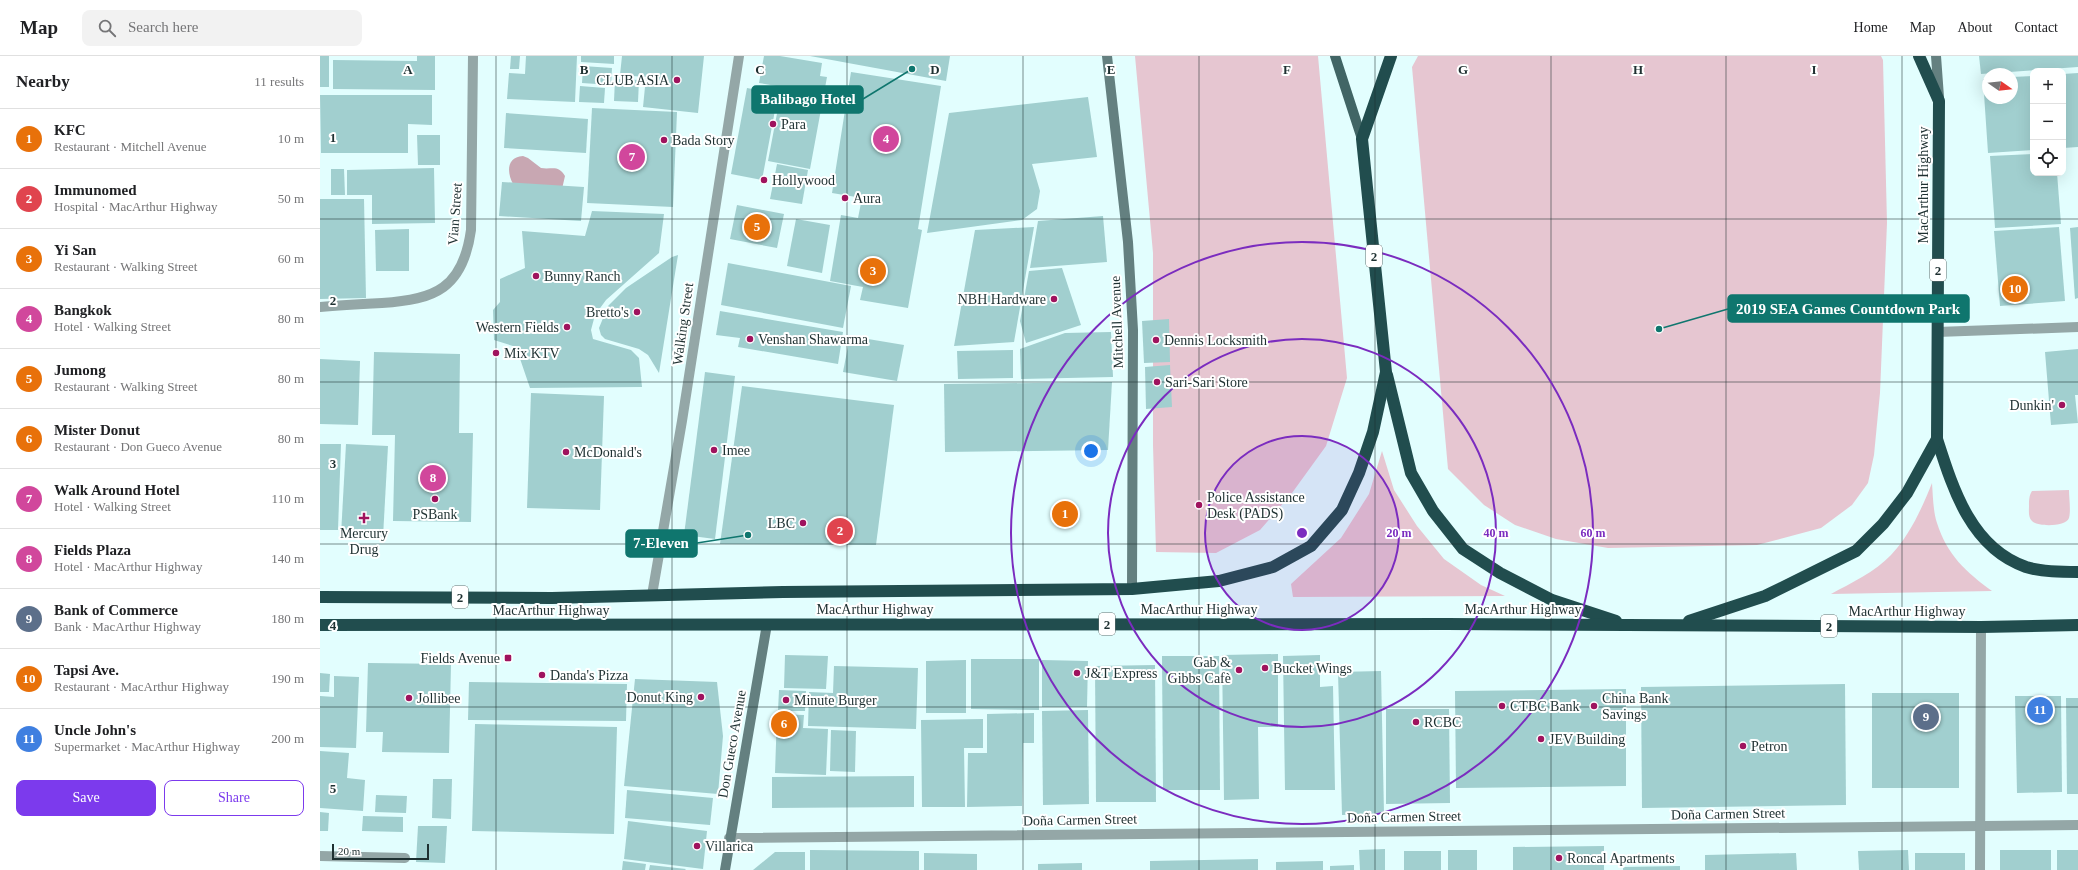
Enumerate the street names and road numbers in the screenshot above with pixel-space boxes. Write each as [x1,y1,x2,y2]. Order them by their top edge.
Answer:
street label: MacArthur Highway [1916,126,1931,244]
street label: Vian Street [445,182,465,246]
road number: 2 [1366,245,1382,267]
road number: 2 [1930,259,1946,281]
street label: Mitchell Avenue [1108,275,1126,369]
street label: Walking Street [670,282,696,366]
road number: 2 [452,586,468,608]
street label: MacArthur Highway [816,602,934,617]
street label: MacArthur Highway [1140,602,1258,617]
street label: MacArthur Highway [1464,602,1582,617]
street label: MacArthur Highway [492,603,610,618]
street label: MacArthur Highway [1848,604,1966,619]
road number: 2 [1099,613,1115,635]
road number: 2 [1821,615,1837,637]
street label: Don Gueco Avenue [715,689,749,799]
street label: Doña Carmen Street [1671,806,1785,822]
street label: Doña Carmen Street [1347,809,1461,825]
street label: Doña Carmen Street [1023,812,1137,828]

